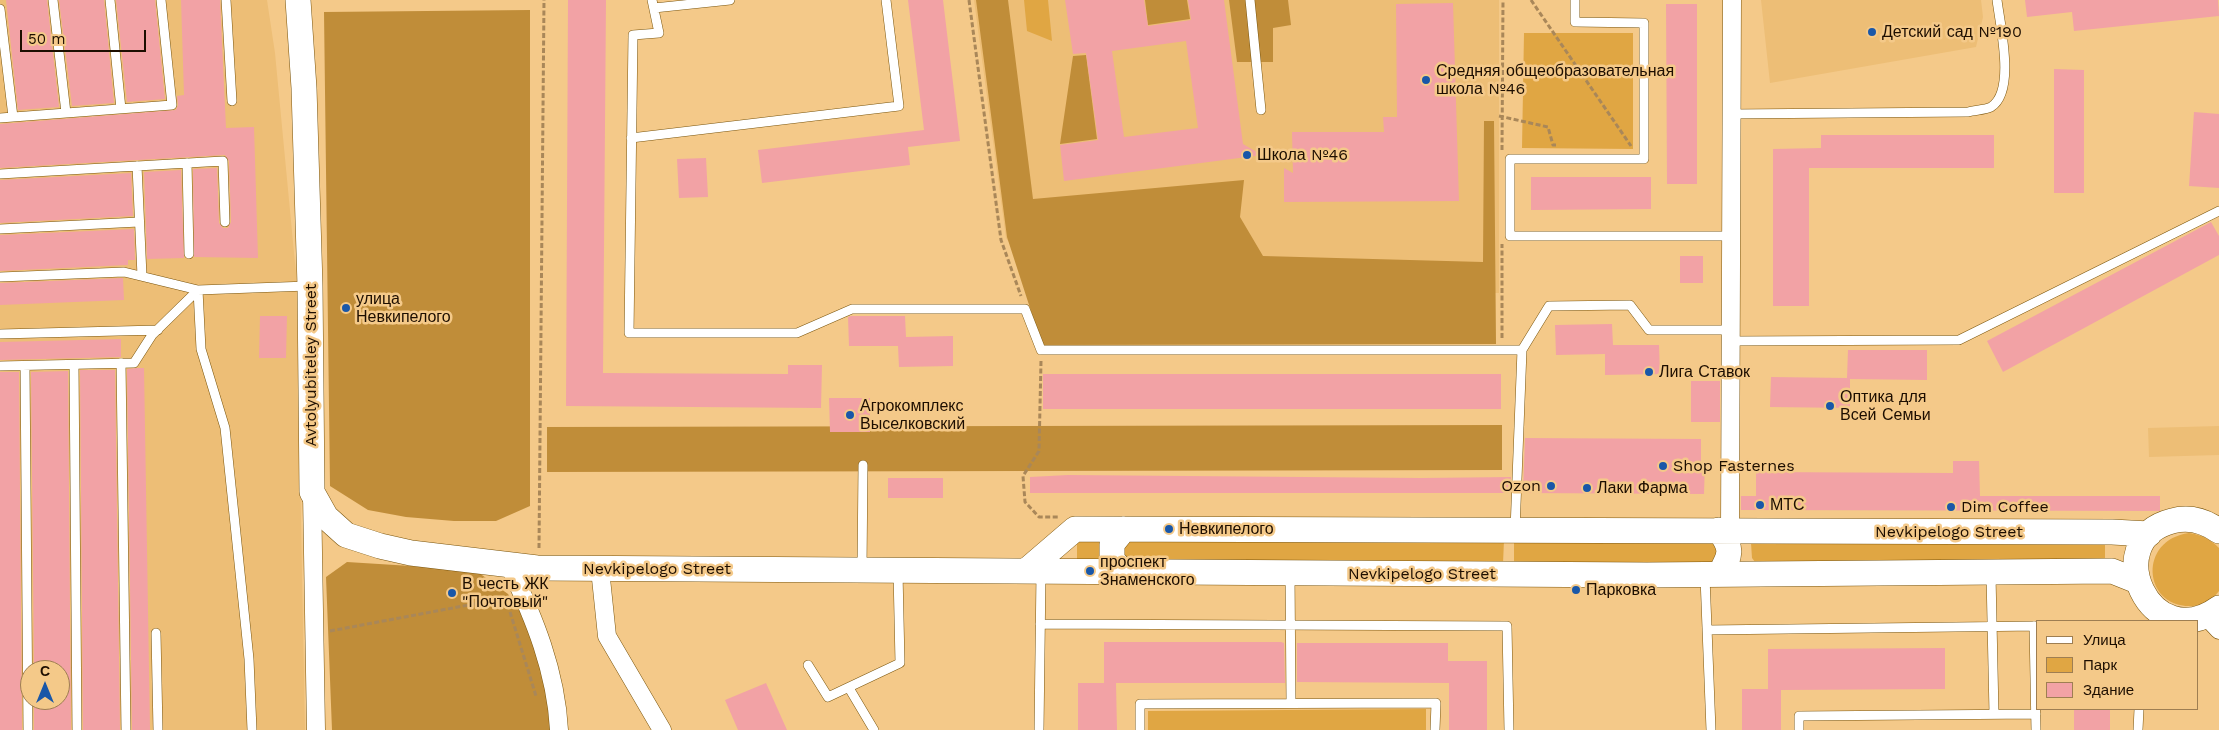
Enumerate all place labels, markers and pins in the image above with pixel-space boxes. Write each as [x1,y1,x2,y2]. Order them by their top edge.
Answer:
place label: Детский сад №190 [1882,22,2022,42]
marker: Детский сад №190 [1866,26,1878,38]
place label: Средняя общеобразовательная школа №46 [1436,61,1674,99]
marker: Средняя общеобразовательная школа №46 [1420,74,1432,86]
place label: Школа №46 [1257,145,1348,165]
marker: Школа №46 [1241,149,1253,161]
place label: улица Невкипелого [356,289,451,327]
marker: улица Невкипелого [340,302,352,314]
place label: Лига Ставок [1659,362,1750,382]
marker: Лига Ставок [1643,366,1655,378]
place label: Оптика для Всей Семьи [1840,387,1931,425]
place label: Агрокомплекс Выселковский [860,396,965,434]
marker: Оптика для Всей Семьи [1824,400,1836,412]
marker: Агрокомплекс Выселковский [844,409,856,421]
place label: Shop Fasternes [1673,456,1795,476]
marker: Shop Fasternes [1657,460,1669,472]
place label: Ozon [1501,476,1541,496]
place label: Лаки Фарма [1597,478,1688,498]
marker: Ozon [1545,480,1557,492]
marker: Лаки Фарма [1581,482,1593,494]
place label: МТС [1770,495,1805,515]
place label: Dim Coffee [1961,497,2049,517]
marker: МТС [1754,499,1766,511]
marker: Dim Coffee [1945,501,1957,513]
place label: Невкипелого [1179,519,1274,539]
marker: Невкипелого [1163,523,1175,535]
place label: проспект Знаменского [1100,552,1195,590]
marker: проспект Знаменского [1084,565,1096,577]
place label: В честь ЖК "Почтовый" [462,574,549,612]
place label: Парковка [1586,580,1656,600]
marker: Парковка [1570,584,1582,596]
marker: В честь ЖК "Почтовый" [446,587,458,599]

